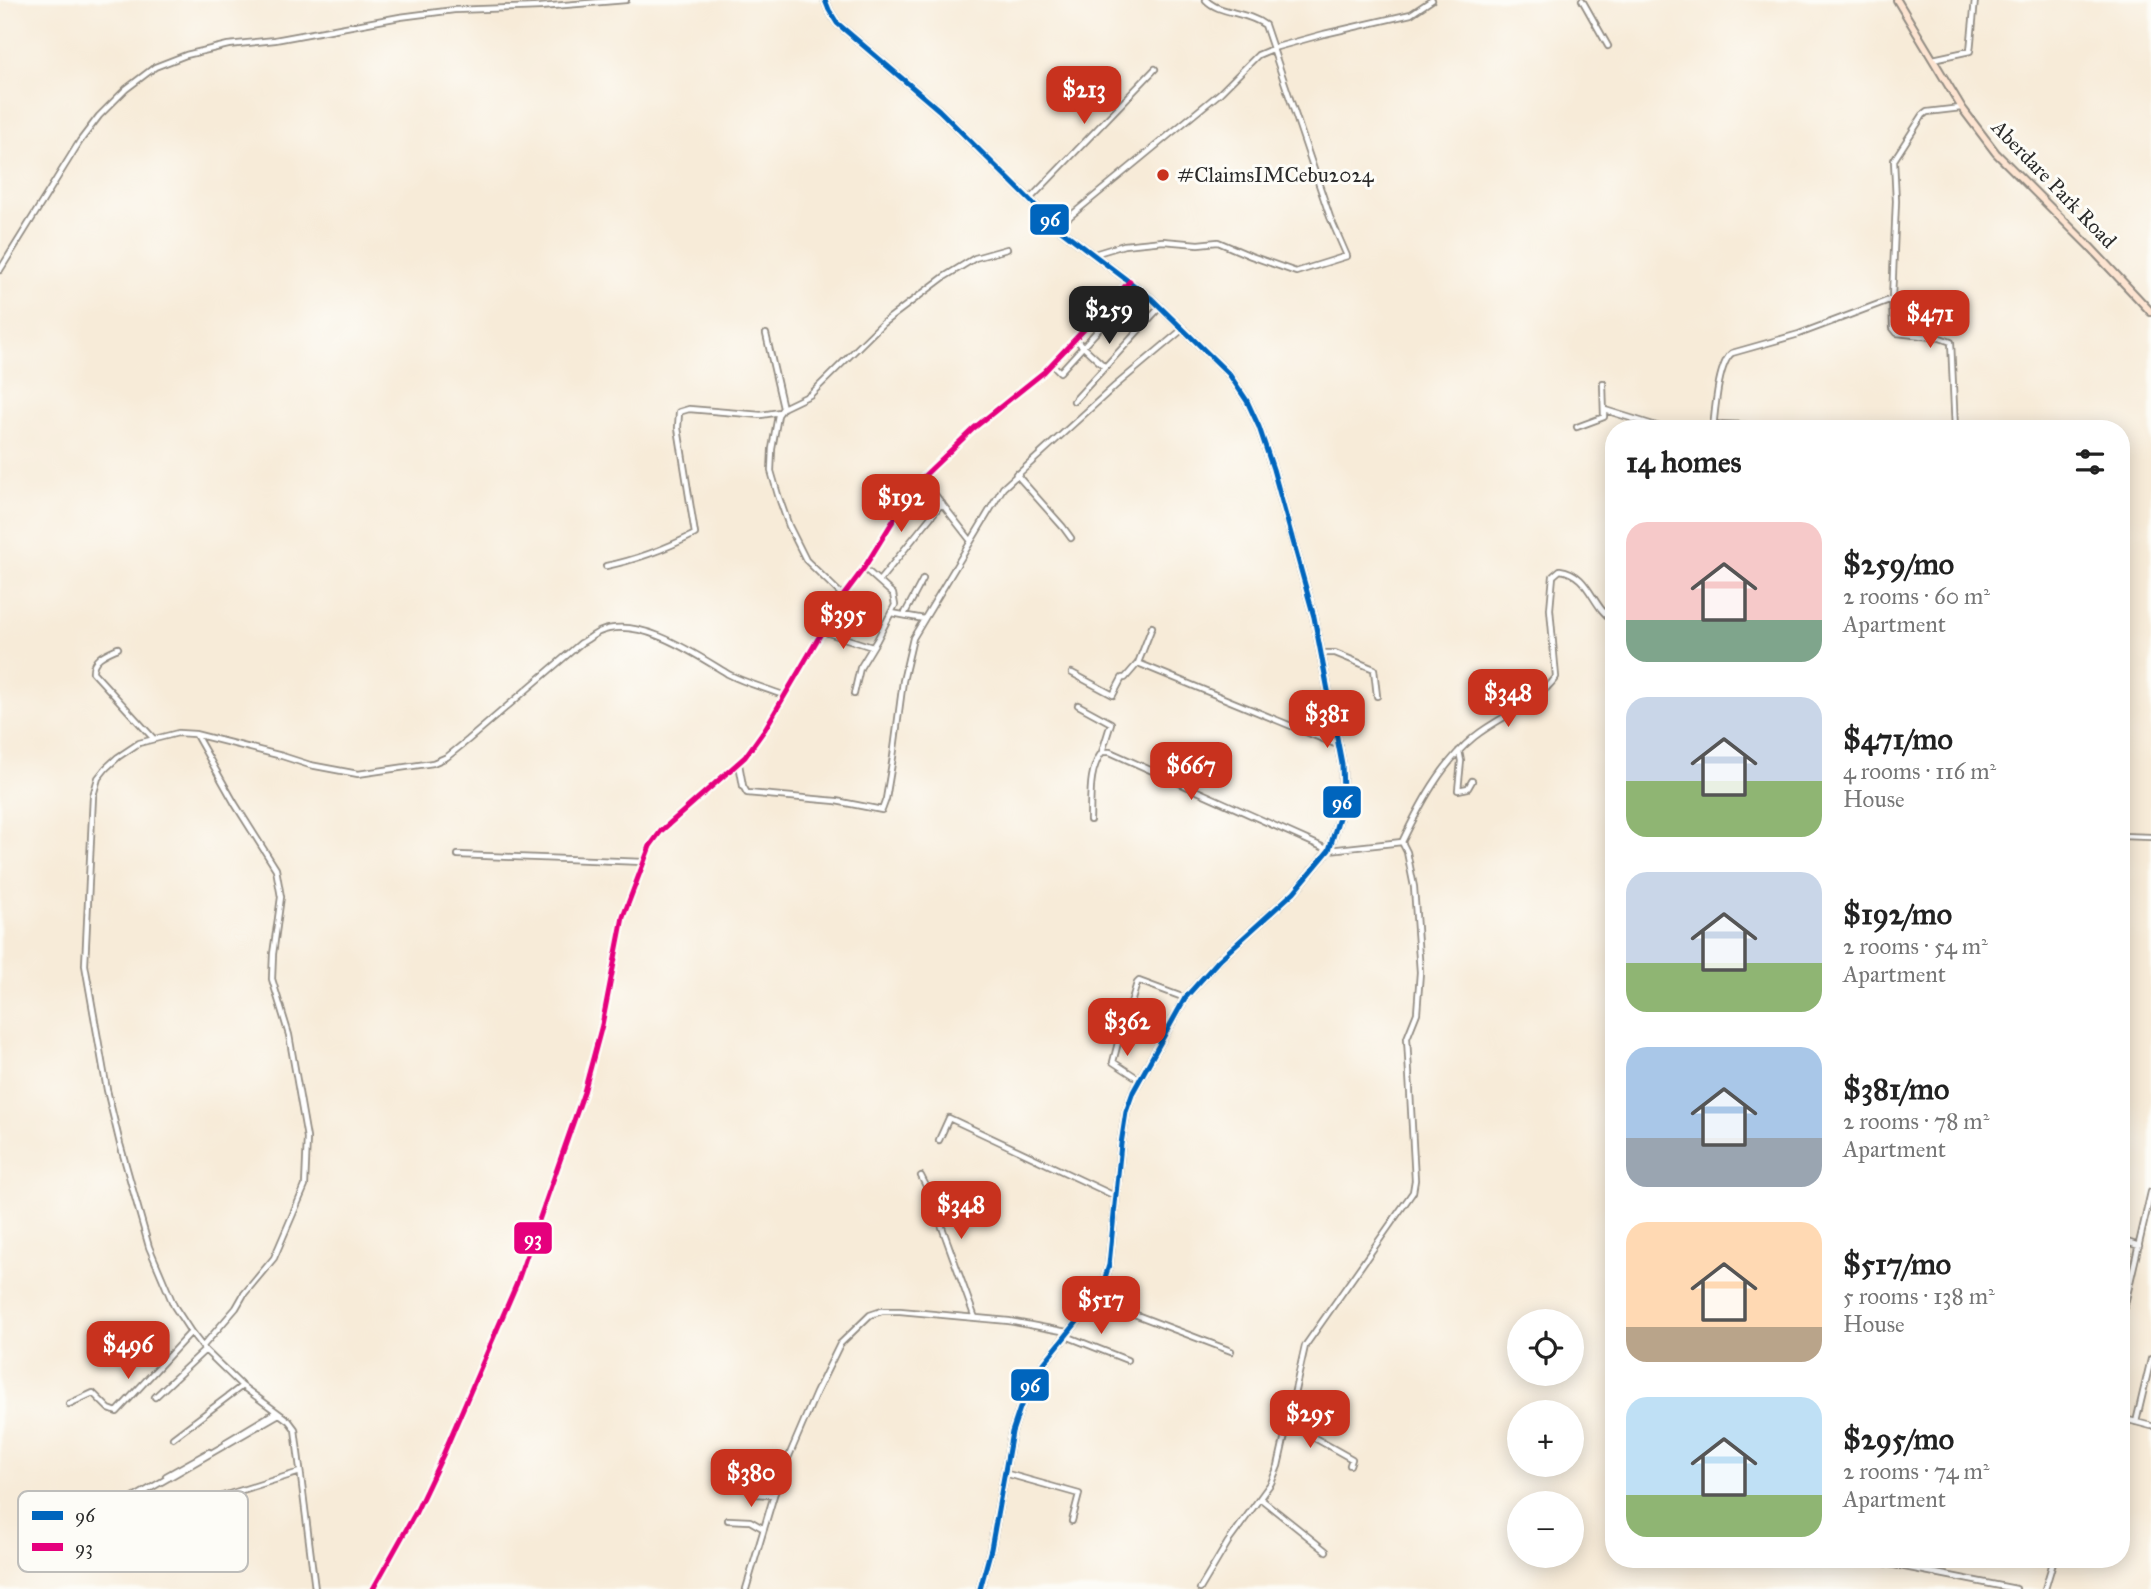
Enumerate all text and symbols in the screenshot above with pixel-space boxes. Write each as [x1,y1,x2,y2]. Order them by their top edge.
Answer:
pin: $213 [1043,66,1125,126]
text: $213 [1062,75,1106,103]
street label: Aberdare Park Road [1985,114,2122,254]
place label: #ClaimsIMCebu2024 [1177,162,1375,188]
marker: #ClaimsIMCebu2024 [1155,167,1171,183]
line badge: 96 [1029,203,1070,236]
text: 96 [1040,208,1061,232]
pin: $259 [1068,286,1150,346]
pin: $471 [1889,290,1971,350]
text: $259 [1085,295,1133,323]
text: $471 [1907,299,1953,327]
icon: filters [2071,443,2109,481]
text: 14 homes [1626,444,1741,480]
pin: $192 [860,475,942,534]
text: $192 [878,483,924,511]
text: $259/mo [1843,546,1954,582]
icon: home [1682,550,1766,634]
text: 2 rooms · 60 m² [1843,582,1990,610]
pin: $395 [802,592,884,651]
text: $395 [820,600,866,628]
text: Apartment [1843,610,1946,638]
pin: $348 [1467,670,1549,729]
text: $348 [1484,678,1532,706]
pin: $381 [1286,690,1368,750]
text: $381 [1305,699,1349,727]
text: $471/mo [1843,721,1953,757]
icon: home [1682,725,1766,809]
pin: $667 [1150,742,1232,802]
text: $667 [1166,751,1216,779]
text: 4 rooms · 116 m² [1843,757,1996,785]
line badge: 96 [1322,785,1362,819]
text: House [1843,785,1905,813]
text: 96 [1332,791,1353,815]
text: $192/mo [1843,896,1952,932]
icon: home [1682,900,1766,984]
text: 2 rooms · 54 m² [1843,932,1988,960]
text: Apartment [1843,960,1946,988]
pin: $362 [1086,998,1168,1058]
text: $362 [1104,1007,1150,1035]
text: $381/mo [1843,1071,1949,1107]
icon: home [1682,1075,1766,1159]
text: 2 rooms · 78 m² [1843,1107,1989,1135]
text: Apartment [1843,1135,1946,1163]
pin: $348 [920,1182,1002,1241]
text: $348 [937,1190,985,1218]
line badge: 93 [513,1221,553,1255]
text: 93 [524,1227,542,1251]
text: $517/mo [1843,1246,1951,1282]
icon: home [1682,1250,1766,1334]
pin: $517 [1060,1276,1142,1336]
text: 5 rooms · 138 m² [1843,1282,1995,1310]
text: $517 [1078,1285,1124,1313]
map controls [1507,1309,1584,1568]
button: locate [1507,1309,1584,1386]
text: House [1843,1310,1905,1338]
pin: $496 [87,1322,169,1381]
text: $496 [103,1330,153,1358]
line badge: 96 [1010,1368,1050,1402]
text: 96 [1020,1374,1041,1398]
pin: $295 [1269,1390,1351,1450]
text: $295 [1286,1399,1334,1427]
button: + [1507,1400,1584,1477]
text: $295/mo [1843,1421,1954,1457]
icon: home [1682,1425,1766,1509]
pin: $380 [710,1450,792,1509]
text: 2 rooms · 74 m² [1843,1457,1989,1485]
text: $380 [727,1458,775,1486]
text: Apartment [1843,1485,1946,1513]
legend [18,1491,248,1572]
button: − [1507,1491,1584,1568]
text: 96 [75,1504,96,1527]
text: 93 [75,1536,93,1559]

